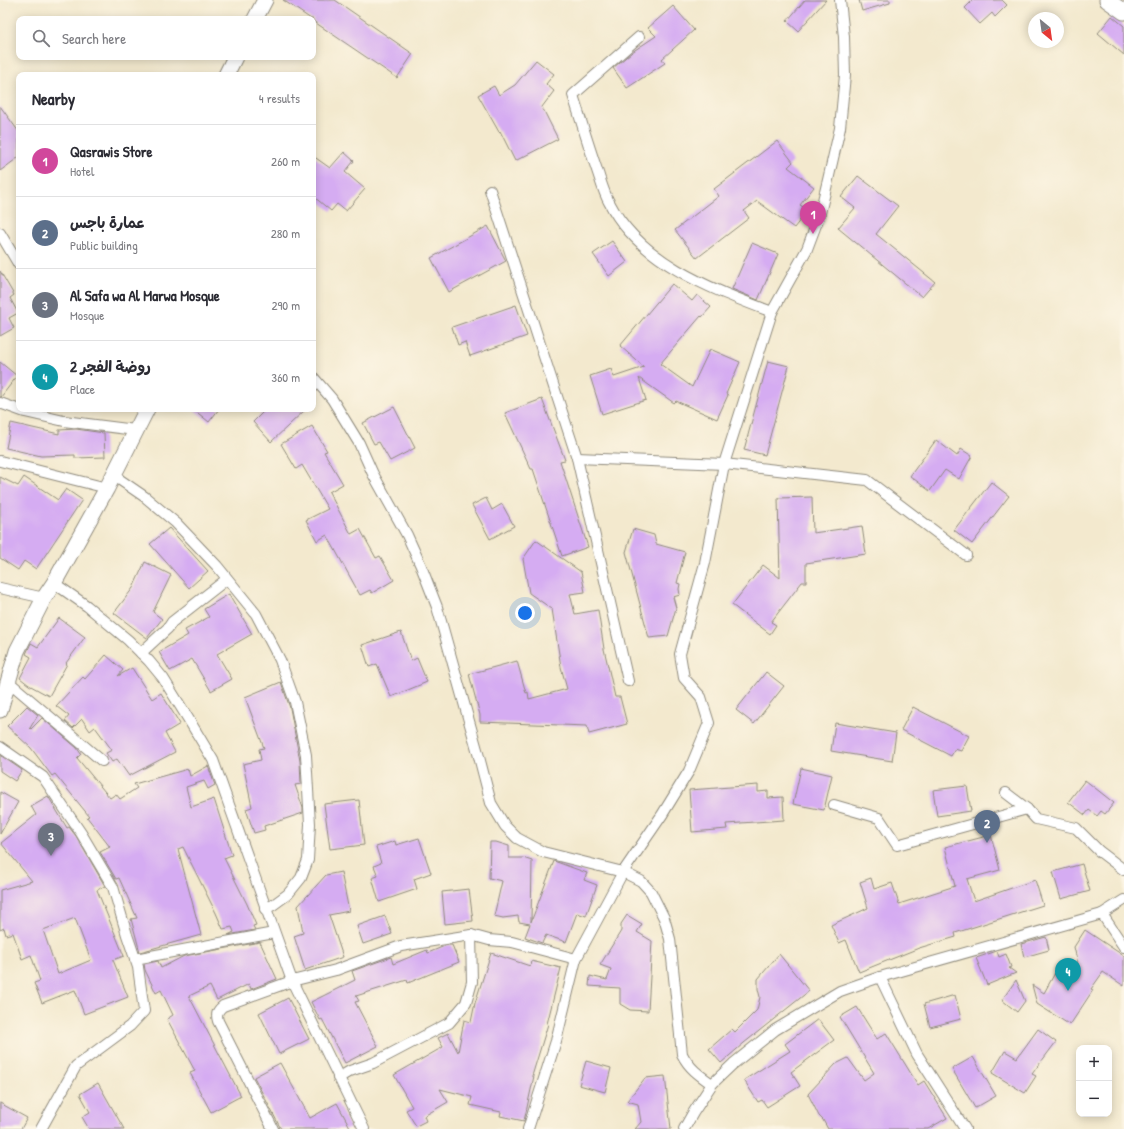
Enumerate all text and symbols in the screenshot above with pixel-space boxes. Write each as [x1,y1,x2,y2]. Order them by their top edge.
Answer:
north arrow [1028,12,1064,48]
search box [16,16,316,60]
icon: search [30,27,52,49]
text: Search here [62,28,126,49]
text: Nearby [32,87,75,110]
text: 4 results [259,89,300,107]
text: Qasrawis Store [70,141,153,162]
text: 1 [43,152,47,170]
text: 260 m [271,152,300,170]
text: Hotel [70,162,94,180]
pin: 1 [800,201,826,234]
text: عمارة باجس [70,212,145,233]
text: 2 [42,224,48,242]
text: 280 m [271,224,300,242]
text: Public building [70,236,138,254]
text: Al Safa wa Al Marwa Mosque [70,285,220,306]
text: 3 [42,296,48,314]
text: 290 m [271,296,300,314]
text: Mosque [70,306,104,324]
text: روضة الفجر 2 [70,356,151,377]
text: 4 [43,368,47,386]
text: 360 m [271,368,300,386]
text: Place [70,380,95,398]
your location [515,603,535,623]
pin: 2 [974,810,1000,843]
pin: 3 [38,823,64,856]
pin: 4 [1055,958,1081,991]
map controls [1076,1045,1112,1117]
button: + [1076,1045,1112,1081]
button: − [1076,1081,1112,1117]

